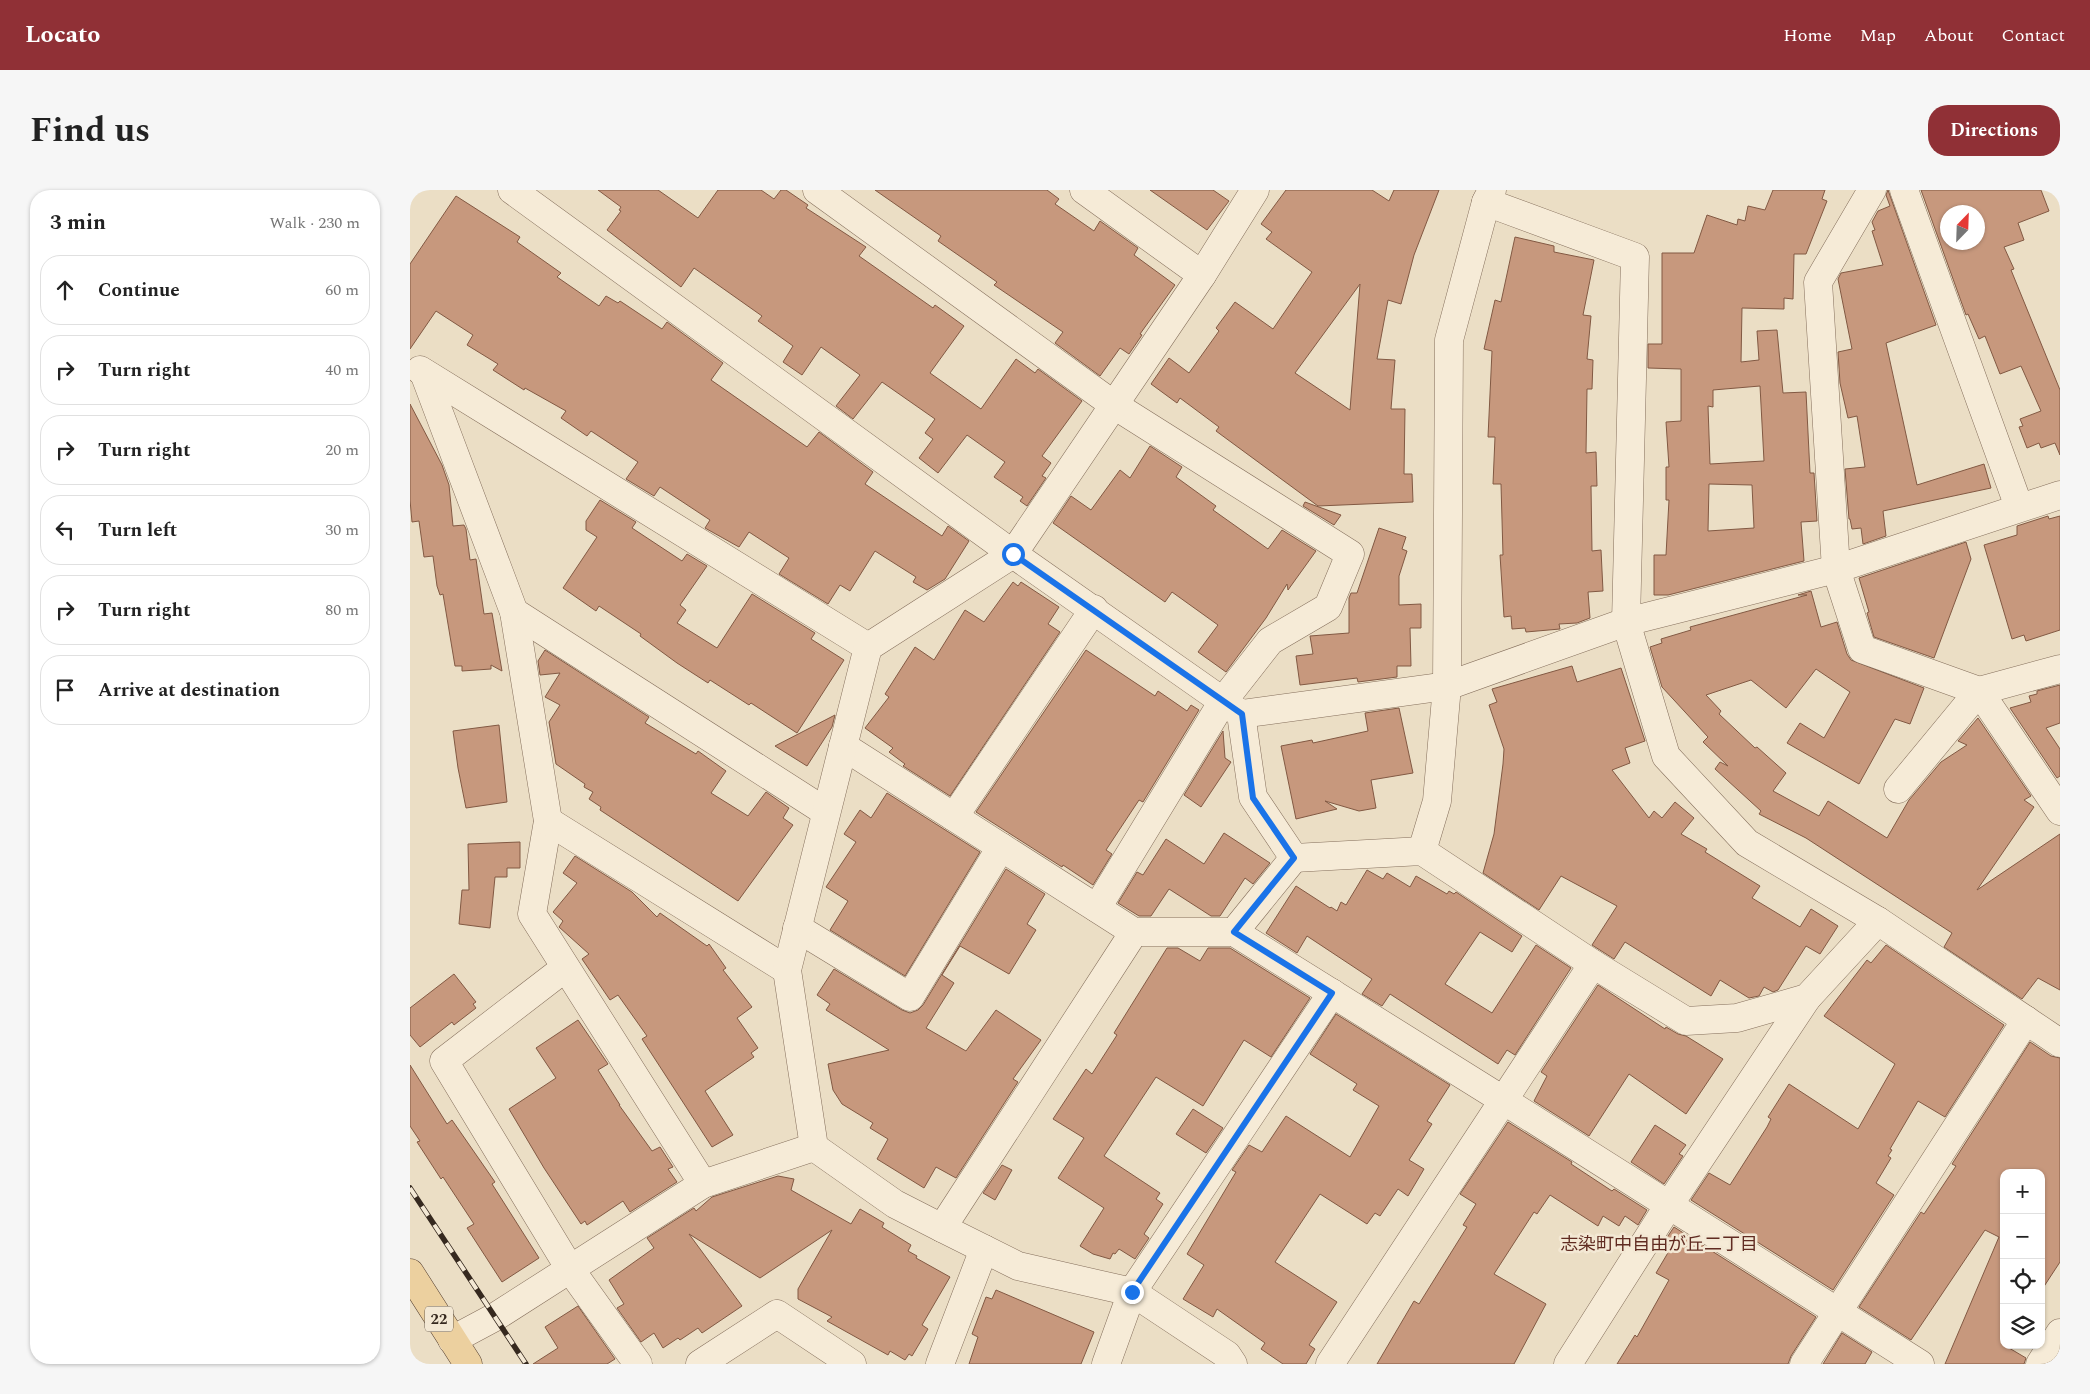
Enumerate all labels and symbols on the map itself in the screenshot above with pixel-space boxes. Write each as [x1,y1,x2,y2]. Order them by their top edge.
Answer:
north arrow [1940,205,1985,250]
route start [1002,543,1025,566]
district label: 志染町中自由が丘二丁目 [1560,1231,1758,1258]
route end [1121,1281,1144,1304]
road number: 22 [425,1306,453,1332]

